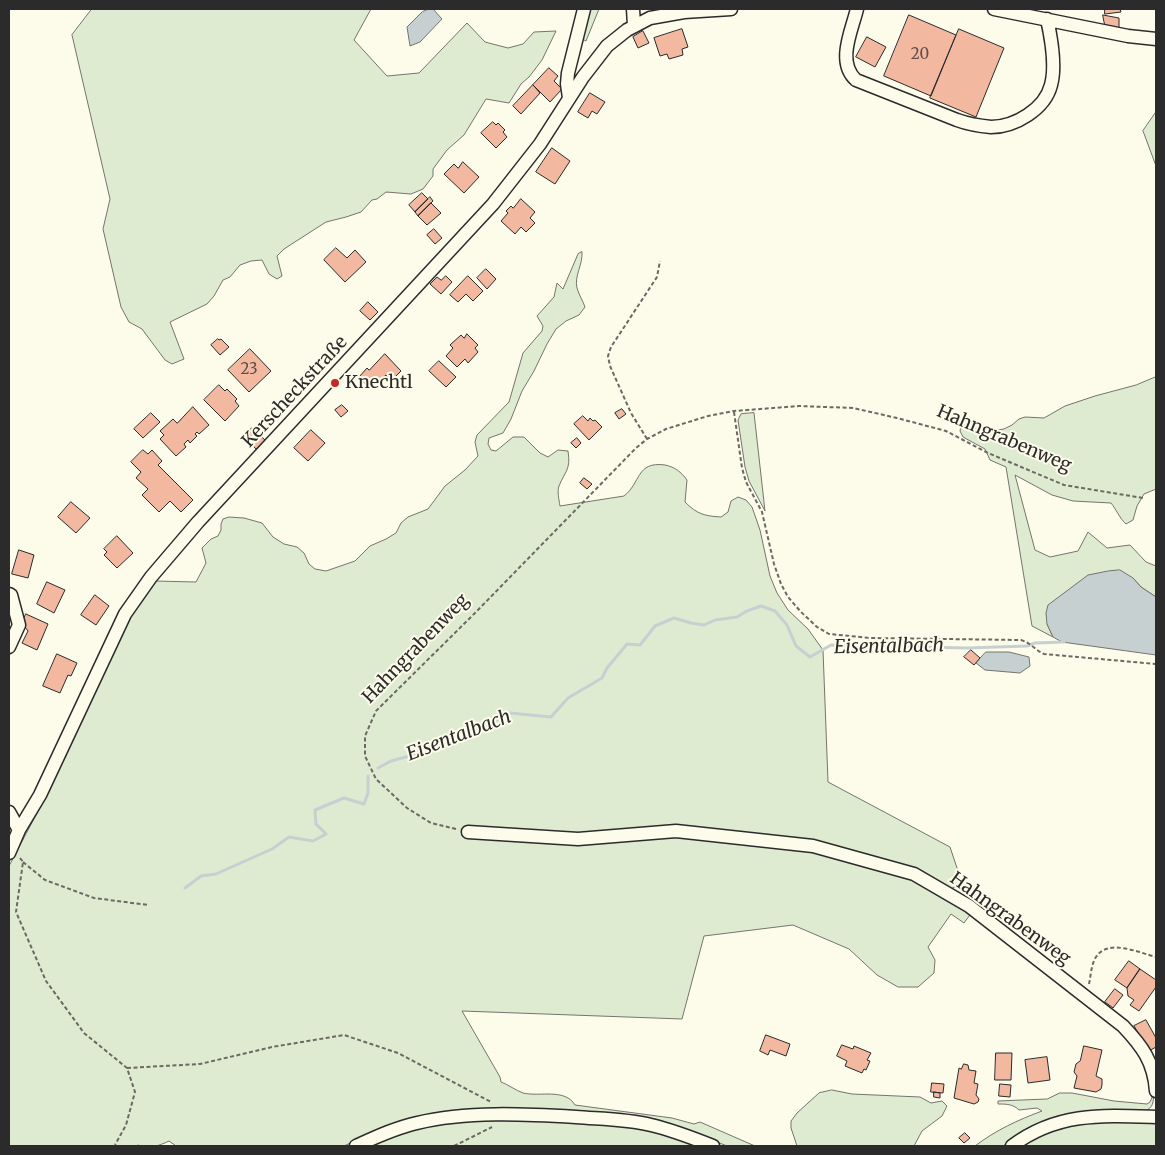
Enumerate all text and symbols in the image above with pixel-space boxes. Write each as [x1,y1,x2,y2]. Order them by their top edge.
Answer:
house number: 20 [911,46,929,64]
street label: Kerscheckstraße [238,332,352,452]
house number: 23 [241,361,257,379]
place label: Knechtl [345,372,413,394]
marker: Knechtl [329,377,341,389]
street label: Hahngrabenweg [934,401,1074,477]
street label: Hahngrabenweg [358,590,474,708]
water label: Eisentalbach [834,635,944,659]
water label: Eisentalbach [403,706,515,766]
street label: Hahngrabenweg [945,868,1075,970]

